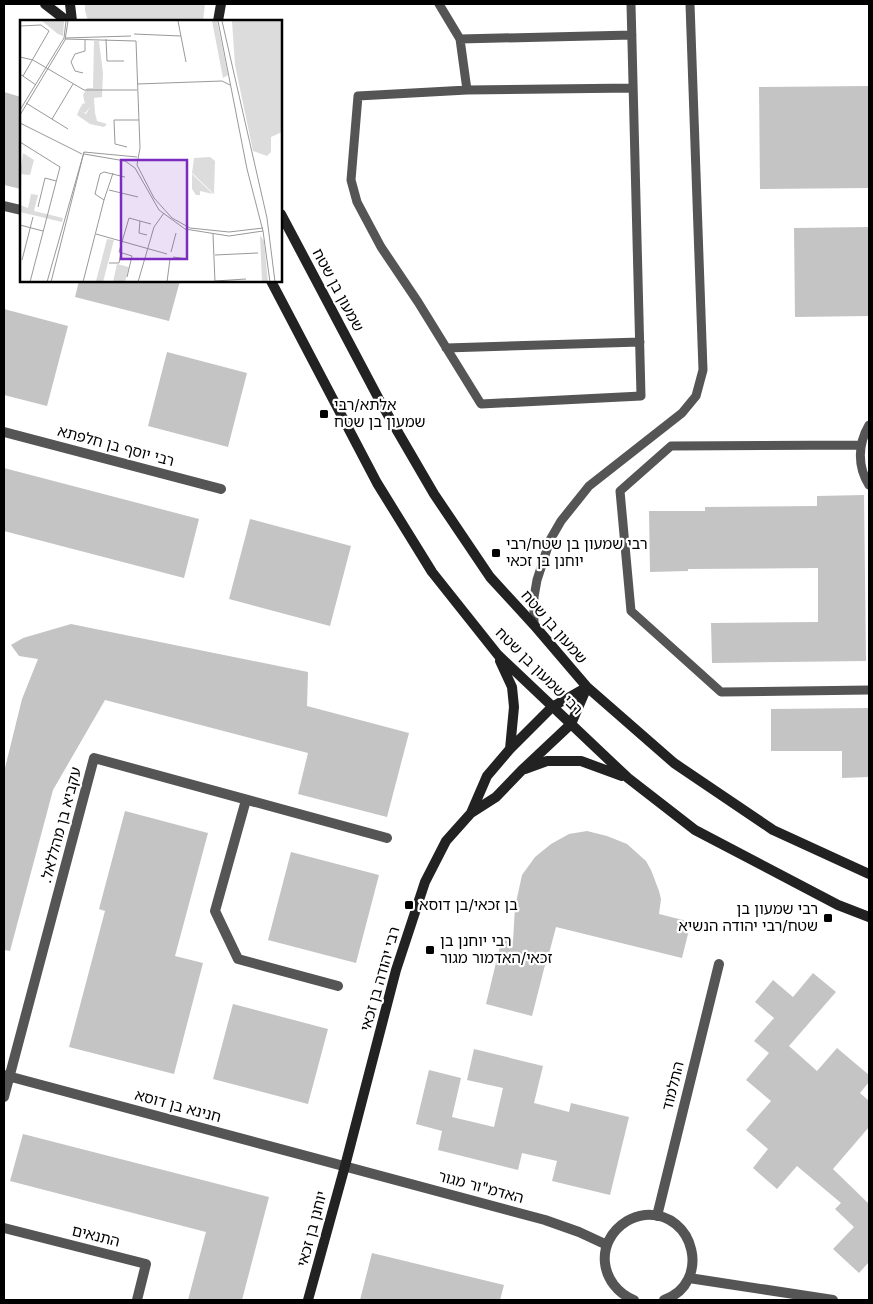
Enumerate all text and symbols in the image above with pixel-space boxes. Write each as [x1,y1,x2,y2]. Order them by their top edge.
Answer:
inset map [20,20,282,282]
street label: שמעון בן שטח [309,245,368,335]
place label: אלתא/רבי שמעון בן שטח [334,395,425,431]
marker: אלתא/רבי שמעון בן שטח [318,408,330,420]
street label: רבי יוסף בן חלפתא [56,421,177,470]
place label: רבי שמעון בן שטח/רבי יוחנן בן זכאי [506,534,648,570]
marker: רבי שמעון בן שטח/רבי יוחנן בן זכאי [490,547,502,559]
street label: שמעון בן שטח [517,586,592,667]
street label: רבי שמעון בן שטח [492,623,587,718]
street label: .עקביא בן מהללאל [36,765,85,885]
place label: בן זכאי/בן דוסא [419,895,518,914]
marker: בן זכאי/בן דוסא [403,899,415,911]
place label: רבי שמעון בן שטח/רבי יהודה הנשיא [678,899,818,935]
marker: רבי שמעון בן שטח/רבי יהודה הנשיא [822,912,834,924]
street label: רבי יהודה בן זכאי [356,924,404,1033]
place label: רבי יוחנן בן זכאי/האדמור מגור [440,931,553,967]
marker: רבי יוחנן בן זכאי/האדמור מגור [424,944,436,956]
street label: התלמוד [657,1059,688,1112]
street label: חנינא בן דוסא [133,1085,223,1126]
street label: האדמ"ור מגור [436,1166,526,1207]
street label: יוחנן בן זכאי [292,1189,331,1269]
street label: התנאים [70,1220,122,1251]

